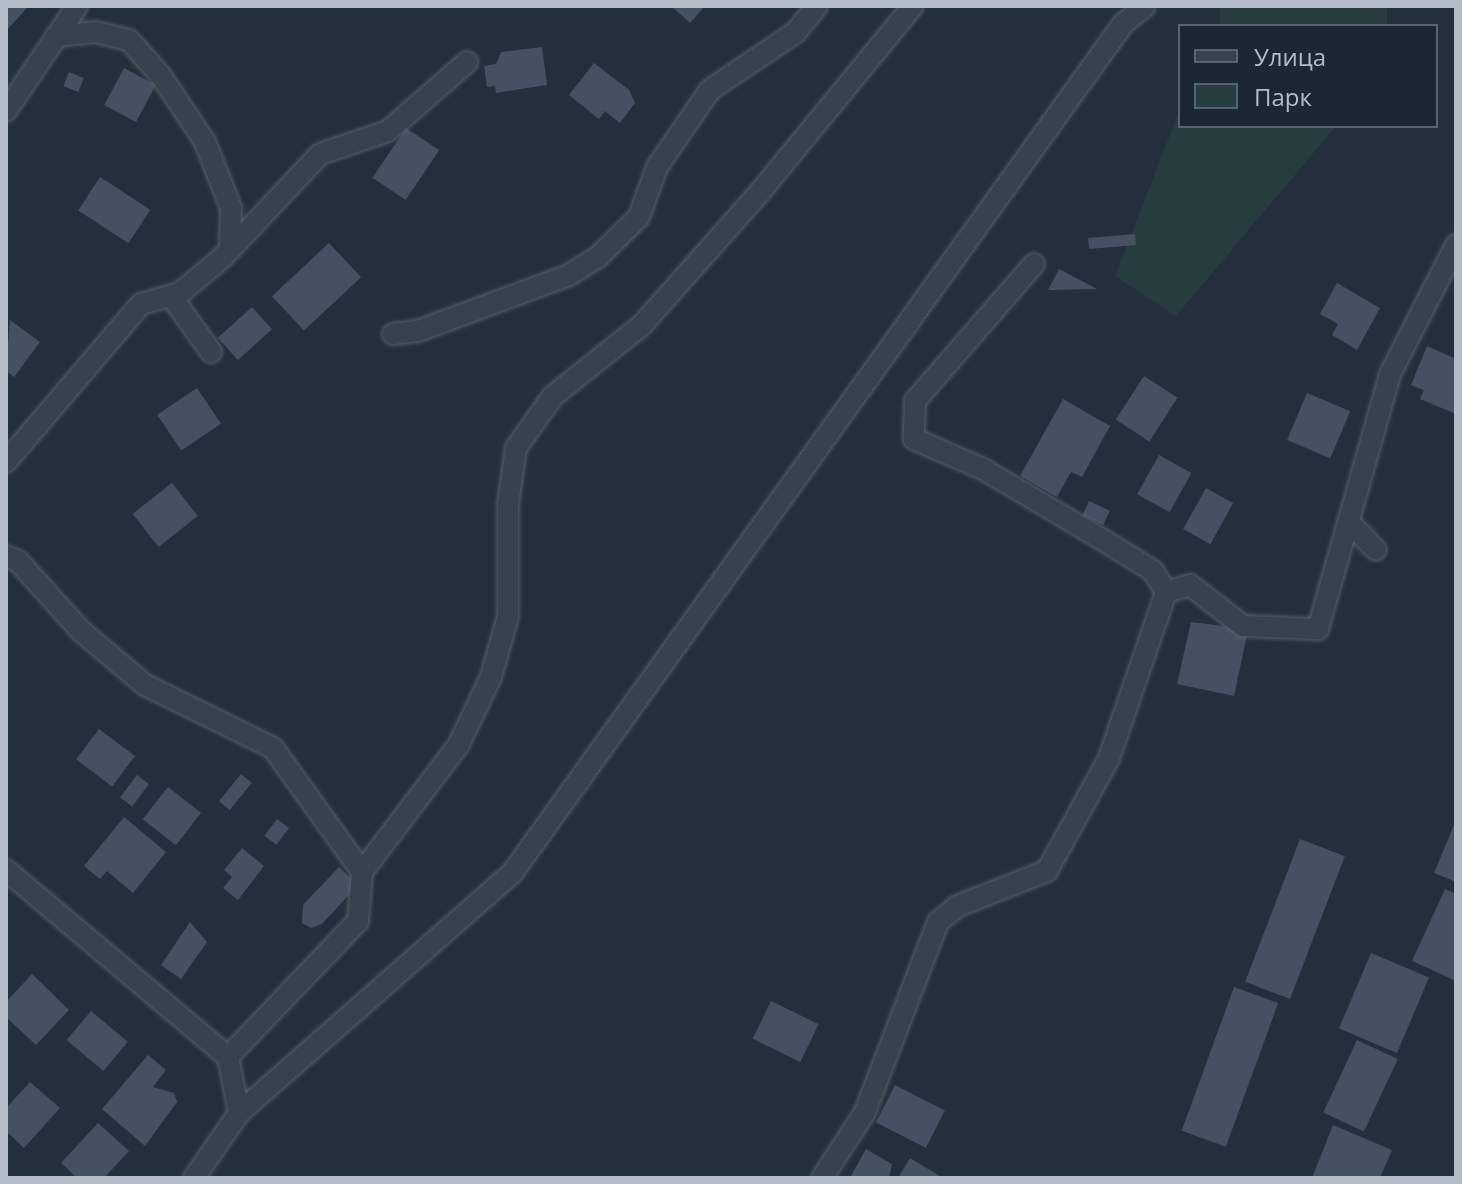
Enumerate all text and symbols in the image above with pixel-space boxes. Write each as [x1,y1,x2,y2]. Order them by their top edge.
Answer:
legend [1178,24,1438,128]
text: Улица [1254,40,1326,73]
text: Парк [1254,80,1312,113]

